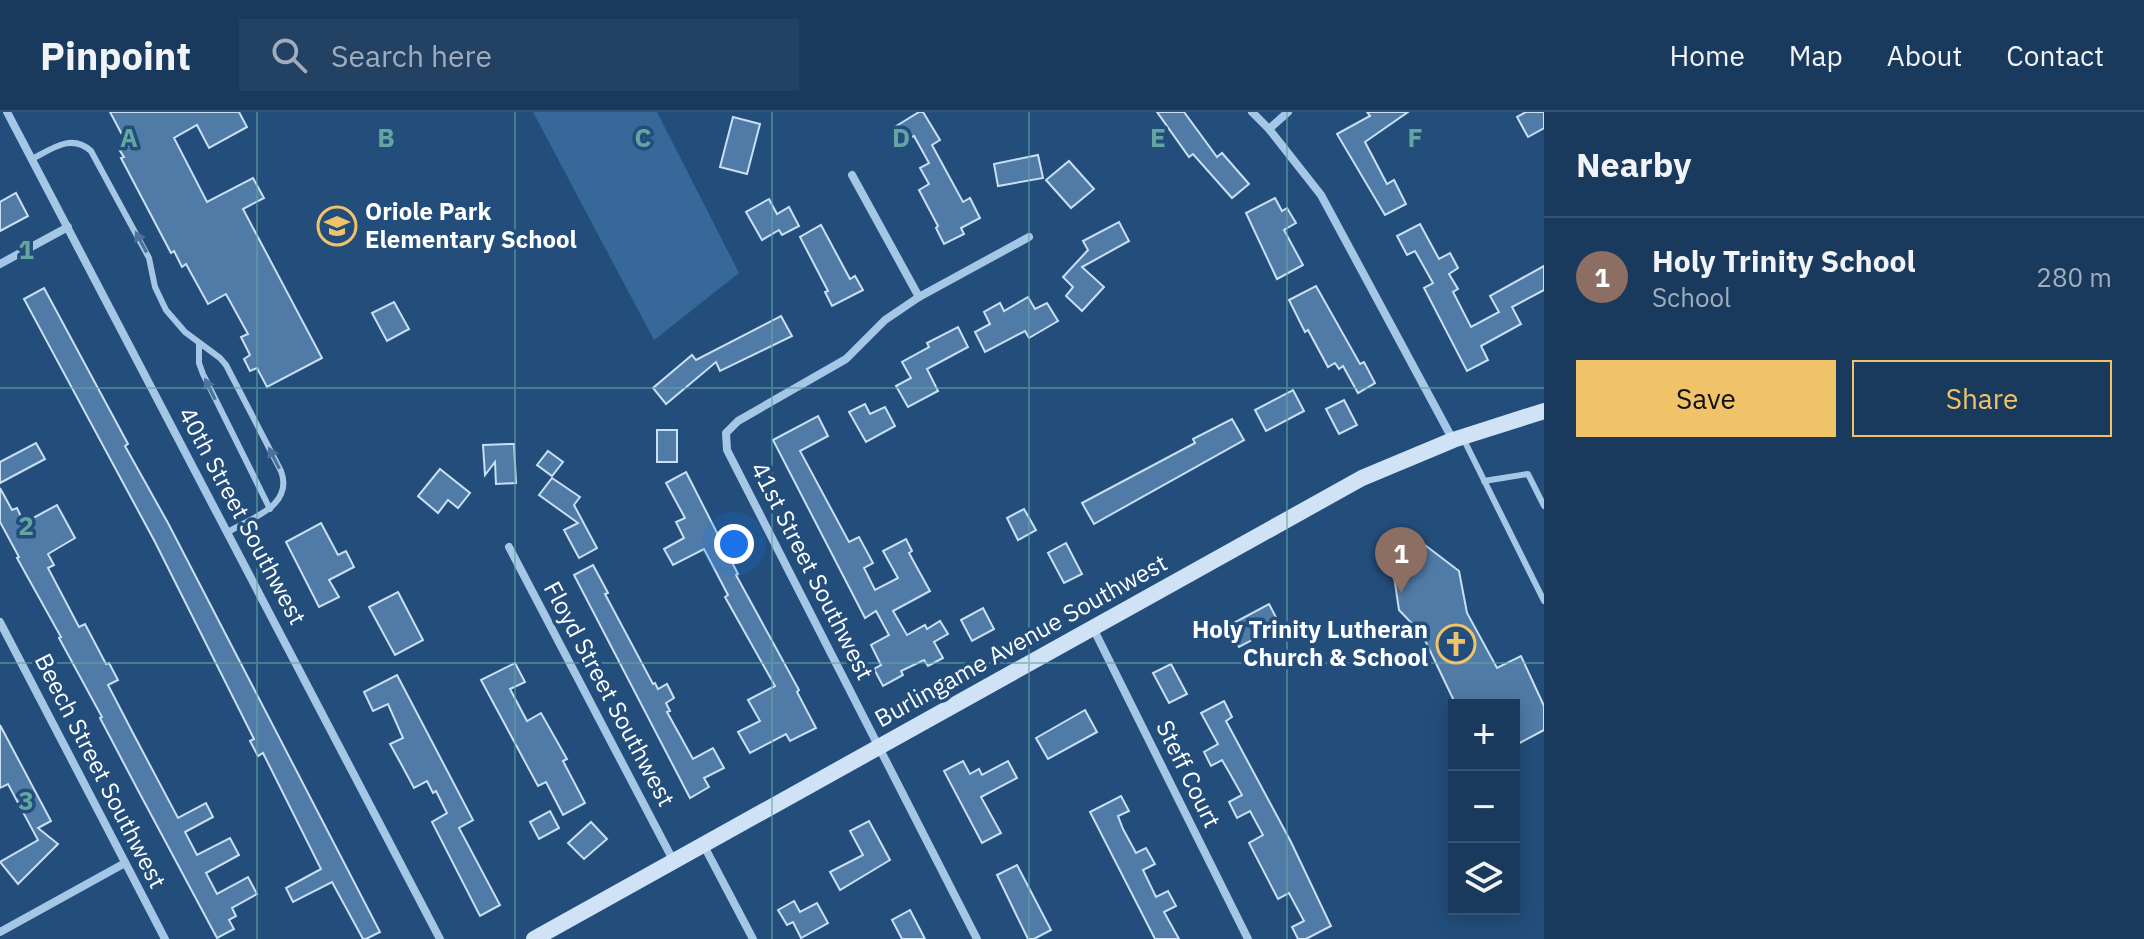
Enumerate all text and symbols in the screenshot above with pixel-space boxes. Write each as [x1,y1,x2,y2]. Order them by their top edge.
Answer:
search box [239,19,799,91]
text: Pinpoint [40,31,191,80]
icon: search [267,33,311,77]
text: Search here [331,36,492,75]
text: Home [1669,37,1745,74]
text: Map [1789,37,1843,74]
text: About [1887,37,1962,74]
text: Contact [2006,37,2104,74]
text: A [120,120,138,154]
text: B [377,120,395,154]
text: C [635,120,652,154]
text: D [892,120,910,154]
text: E [1150,120,1166,154]
text: F [1407,120,1423,154]
text: Nearby [1576,142,1691,186]
place label: Oriole Park Elementary School [365,195,577,255]
school or university icon: Oriole Park Elementary School [316,205,358,247]
one-way arrow [134,231,147,254]
text: 1 [18,232,34,266]
text: Holy Trinity School [1652,241,1916,280]
text: 1 [1594,260,1610,294]
text: 280 m [2036,260,2112,294]
text: School [1652,280,1731,314]
button: Save [1576,360,1836,437]
button: Share [1852,360,2112,437]
one-way arrow [204,377,217,400]
street label: 40th Street Southwest [172,401,314,630]
one-way arrow [267,447,280,470]
street label: 41st Street Southwest [744,456,882,685]
text: 2 [18,508,34,542]
your location [714,524,754,564]
pin: 1 [1375,527,1427,593]
street label: Burlingame Avenue Southwest [869,546,1172,734]
street label: Floyd Street Southwest [537,575,683,812]
place label: Holy Trinity Lutheran Church & School [1192,613,1428,673]
church icon: Holy Trinity Lutheran Church & School [1435,623,1477,665]
street label: Beech Street Southwest [28,648,174,893]
map controls [1448,699,1520,915]
button: + [1448,699,1520,771]
street label: Steff Court [1149,714,1229,833]
button: − [1448,771,1520,843]
text: 3 [18,783,34,817]
button: layers [1448,843,1520,915]

